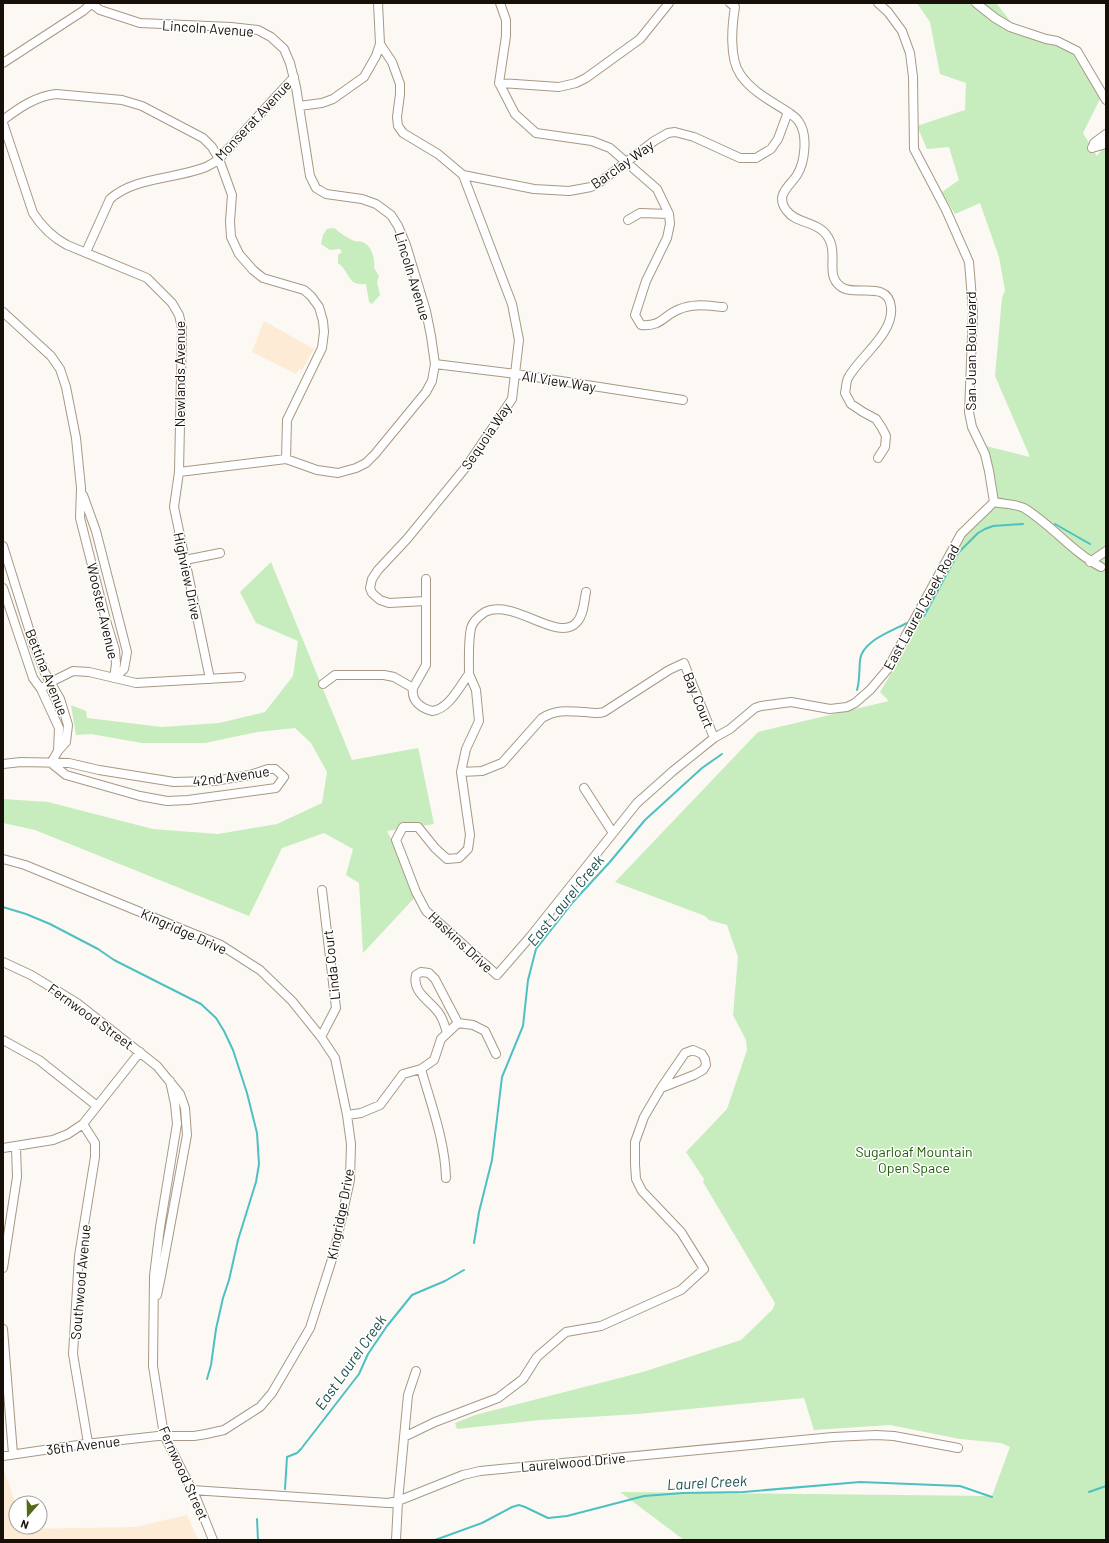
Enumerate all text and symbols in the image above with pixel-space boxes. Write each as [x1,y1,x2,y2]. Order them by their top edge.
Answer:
street label: Lincoln Avenue [162,16,254,40]
street label: Monserat Avenue [211,76,295,164]
street label: Barclay Way [587,136,657,192]
street label: Lincoln Avenue [391,230,435,322]
street label: San Juan Boulevard [962,291,979,411]
street label: Newlands Avenue [171,321,188,427]
street label: All View Way [521,367,598,395]
street label: Sequoia Way [457,399,515,473]
street label: Highview Drive [170,531,206,621]
street label: East Laurel Creek Road [879,541,963,673]
street label: Wooster Avenue [84,561,122,661]
street label: Bettina Avenue [22,626,72,718]
street label: Bay Court [680,669,718,731]
street label: 42nd Avenue [191,762,271,790]
water label: East Laurel Creek [523,850,608,949]
street label: Kingridge Drive [138,904,230,958]
street label: Haskins Drive [425,908,497,976]
street label: Linda Court [319,929,343,1001]
street label: Fernwood Street [45,979,137,1053]
park label: Sugarloaf Mountain Open Space [855,1143,973,1176]
street label: Kingridge Drive [323,1167,357,1261]
street label: Southwood Avenue [66,1224,94,1340]
water label: East Laurel Creek [310,1310,390,1413]
street label: Fernwood Street [156,1423,212,1523]
street label: 36th Avenue [45,1432,121,1458]
street label: Laurelwood Drive [520,1449,626,1475]
water label: Laurel Creek [667,1471,748,1493]
north arrow [8,1495,48,1535]
text: N [19,1518,30,1532]

